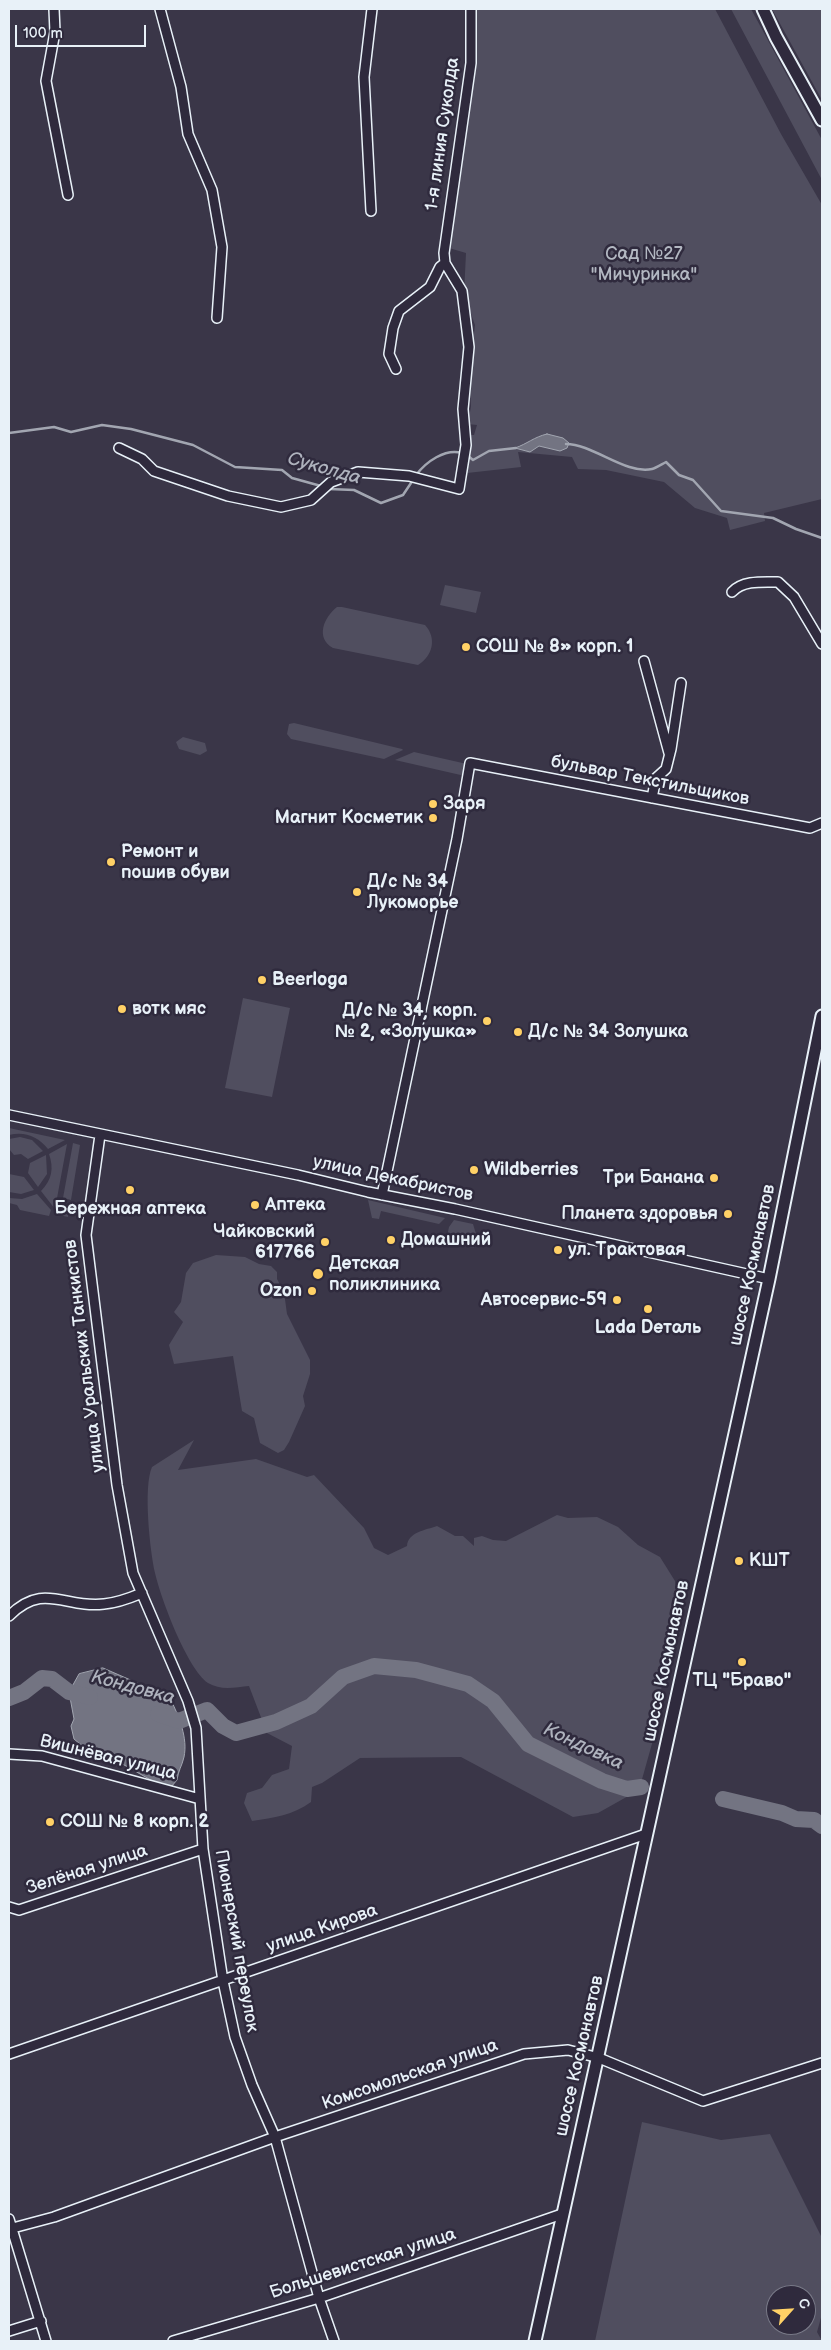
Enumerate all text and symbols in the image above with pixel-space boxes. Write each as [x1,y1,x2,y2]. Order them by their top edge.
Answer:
scale bar [18,15,149,47]
text: 100 m [23,24,63,43]
street label: 1-я линия Суколда [422,56,464,212]
park label: Сад №27 "Мичуринка" [591,243,697,286]
water label: Суколда [285,448,363,490]
place label: СОШ № 8» корп. 1 [476,636,634,658]
marker: СОШ № 8» корп. 1 [460,641,472,653]
street label: бульвар Текстильщиков [549,751,751,811]
place label: Заря [443,793,486,815]
marker: Заря [427,798,439,810]
place label: Магнит Косметик [275,807,423,829]
marker: Магнит Косметик [427,812,439,824]
place label: Ремонт и пошив обуви [121,841,230,884]
marker: Ремонт и пошив обуви [105,856,117,868]
place label: Д/с № 34 Лукоморье [367,871,459,914]
marker: Д/с № 34 Лукоморье [351,886,363,898]
place label: Beerloga [272,969,348,991]
marker: Beerloga [256,974,268,986]
place label: вотк мяс [132,998,206,1020]
place label: Д/с № 34, корп. № 2, «Золушка» [335,1000,477,1042]
marker: вотк мяс [116,1003,128,1015]
marker: Д/с № 34, корп. № 2, «Золушка» [481,1015,493,1027]
place label: Д/с № 34 Золушка [528,1021,688,1043]
marker: Д/с № 34 Золушка [512,1026,524,1038]
street label: улица Декабристов [311,1151,475,1207]
place label: Wildberries [484,1159,578,1181]
marker: Wildberries [468,1164,480,1176]
place label: Три Банана [603,1167,704,1189]
marker: Три Банана [708,1172,720,1184]
street label: шоссе Космонавтов [725,1183,781,1347]
marker: Бережная аптека [124,1184,136,1196]
place label: Аптека [265,1194,325,1216]
place label: Бережная аптека [54,1198,206,1220]
marker: Аптека [249,1199,261,1211]
place label: Планета здоровья [561,1203,718,1225]
marker: Планета здоровья [722,1208,734,1220]
place label: Чайковский 617766 [213,1221,315,1264]
place label: Домашний [401,1229,491,1251]
marker: Домашний [385,1234,397,1246]
marker: Чайковский 617766 [319,1236,331,1248]
street label: улица Уральских Танкистов [60,1238,110,1474]
place label: ул. Трактовая [568,1239,686,1261]
marker: ул. Трактовая [552,1244,564,1256]
place label: Детская поликлиника [329,1253,440,1296]
marker: Детская поликлиника [311,1267,325,1281]
place label: Ozon [260,1280,302,1302]
marker: Ozon [306,1285,318,1297]
place label: Автосервис-59 [481,1289,607,1311]
marker: Автосервис-59 [611,1294,623,1306]
marker: Lada Dеталь [642,1303,654,1315]
place label: Lada Dеталь [595,1317,701,1339]
place label: КШТ [749,1550,789,1572]
marker: КШТ [733,1555,745,1567]
street label: шоссе Космонавтов [639,1579,695,1743]
marker: ТЦ "Браво" [736,1656,748,1668]
water label: Кондовка [89,1666,177,1710]
place label: ТЦ "Браво" [693,1670,791,1692]
water label: Кондовка [539,1719,627,1775]
street label: Вишнёвая улица [37,1731,179,1785]
place label: СОШ № 8 корп. 2 [60,1811,209,1833]
marker: СОШ № 8 корп. 2 [44,1816,56,1828]
street label: Зелёная улица [24,1840,150,1900]
street label: Пионерский переулок [209,1848,263,2034]
street label: улица Кирова [264,1900,380,1958]
street label: шоссе Космонавтов [551,1974,609,2138]
street label: Комсомольская улица [319,2035,501,2115]
street label: Большевистская улица [267,2224,459,2304]
north arrow [766,2285,816,2335]
text: С [794,2296,814,2312]

